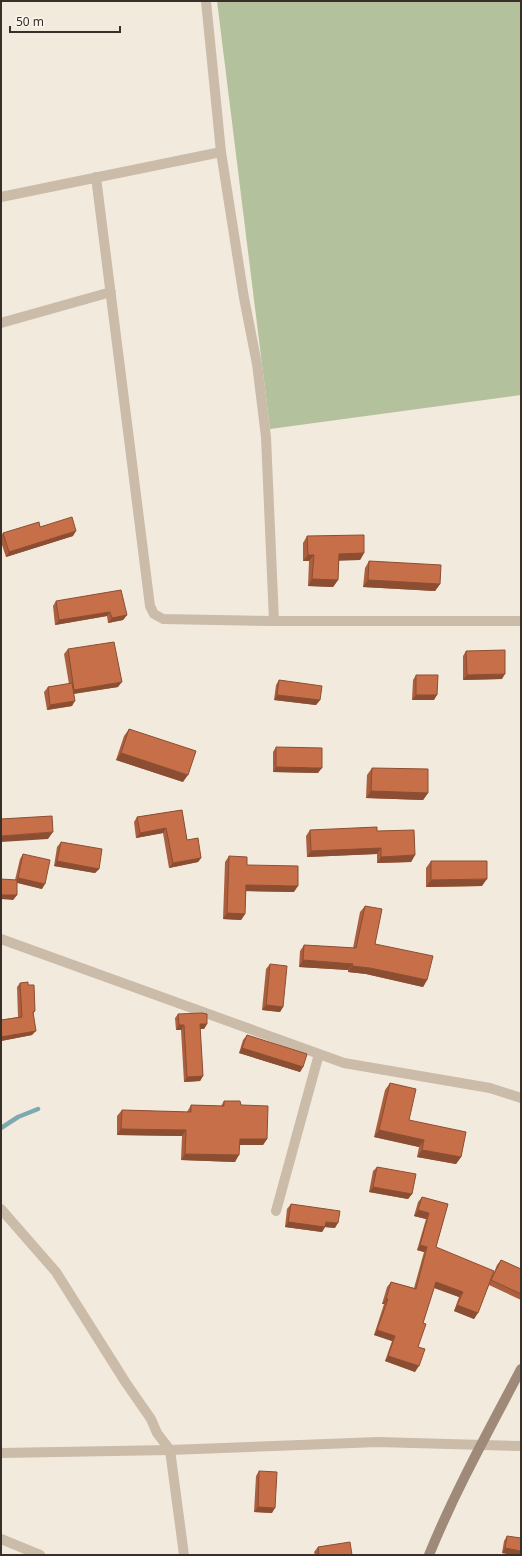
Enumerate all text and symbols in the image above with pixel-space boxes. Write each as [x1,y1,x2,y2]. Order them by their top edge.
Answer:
scale bar [10,8,120,34]
text: 50 m [16,13,44,30]

